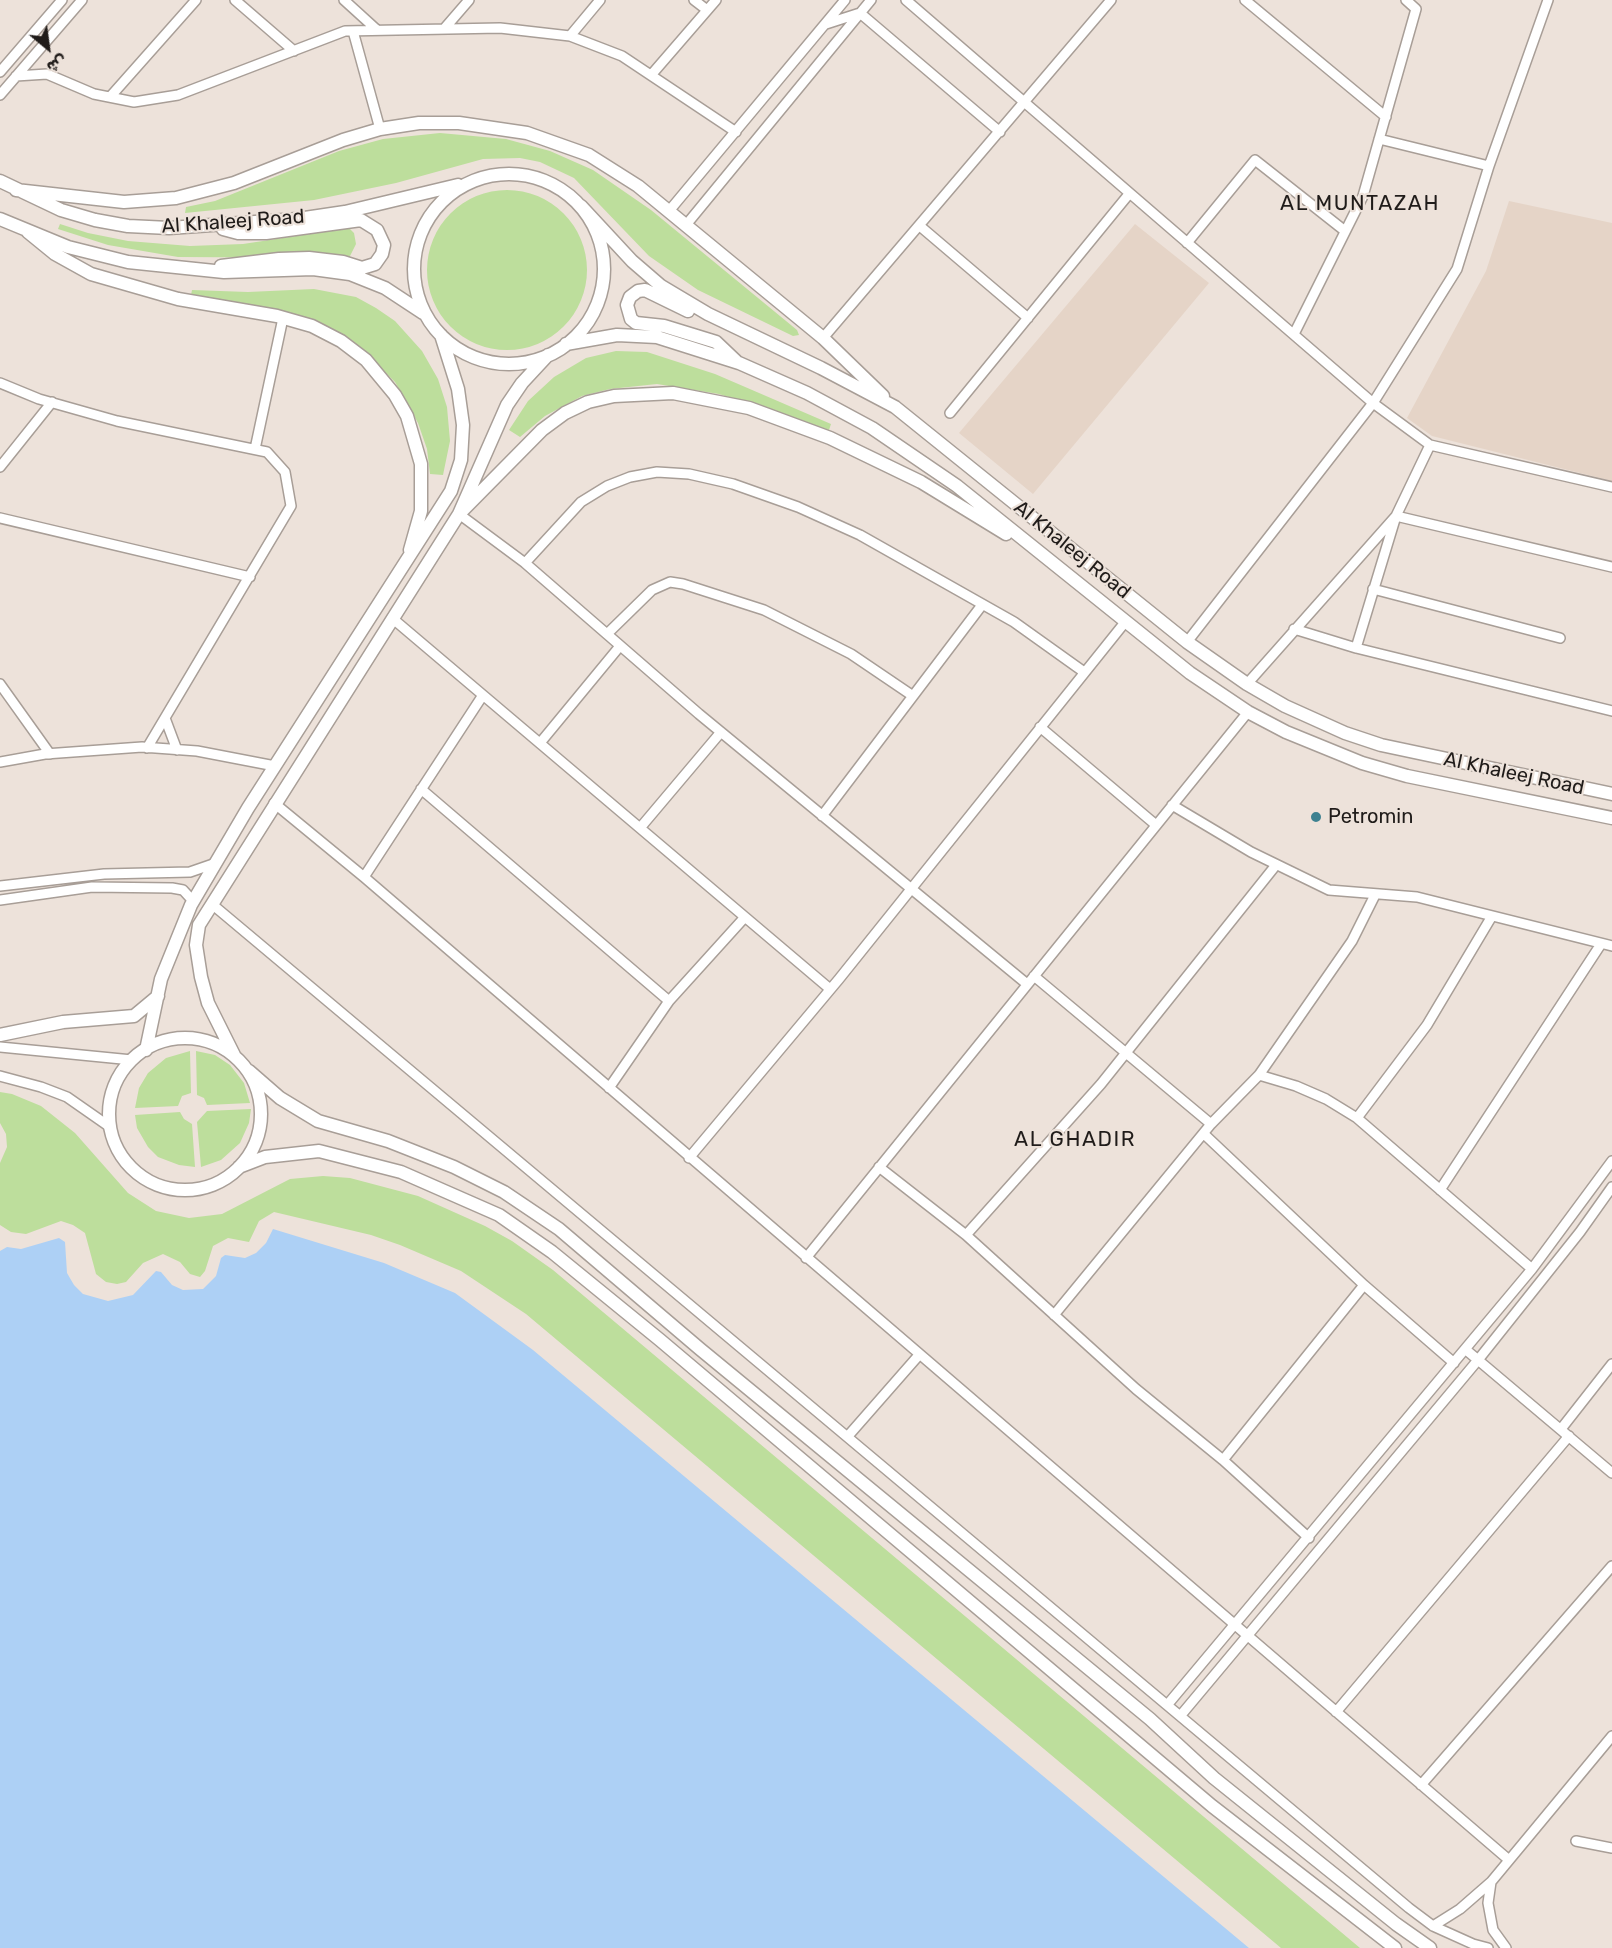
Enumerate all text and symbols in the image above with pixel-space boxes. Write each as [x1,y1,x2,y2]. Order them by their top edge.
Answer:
north arrow [18,18,78,78]
text: ش [43,51,70,77]
district label: AL MUNTAZAH [1280,191,1440,217]
street label: Al Khaleej Road [161,205,305,239]
street label: Al Khaleej Road [1009,496,1135,604]
street label: Al Khaleej Road [1442,747,1586,801]
place label: Petromin [1328,805,1413,829]
marker: Petromin [1309,810,1323,824]
district label: AL GHADIR [1014,1127,1136,1153]

